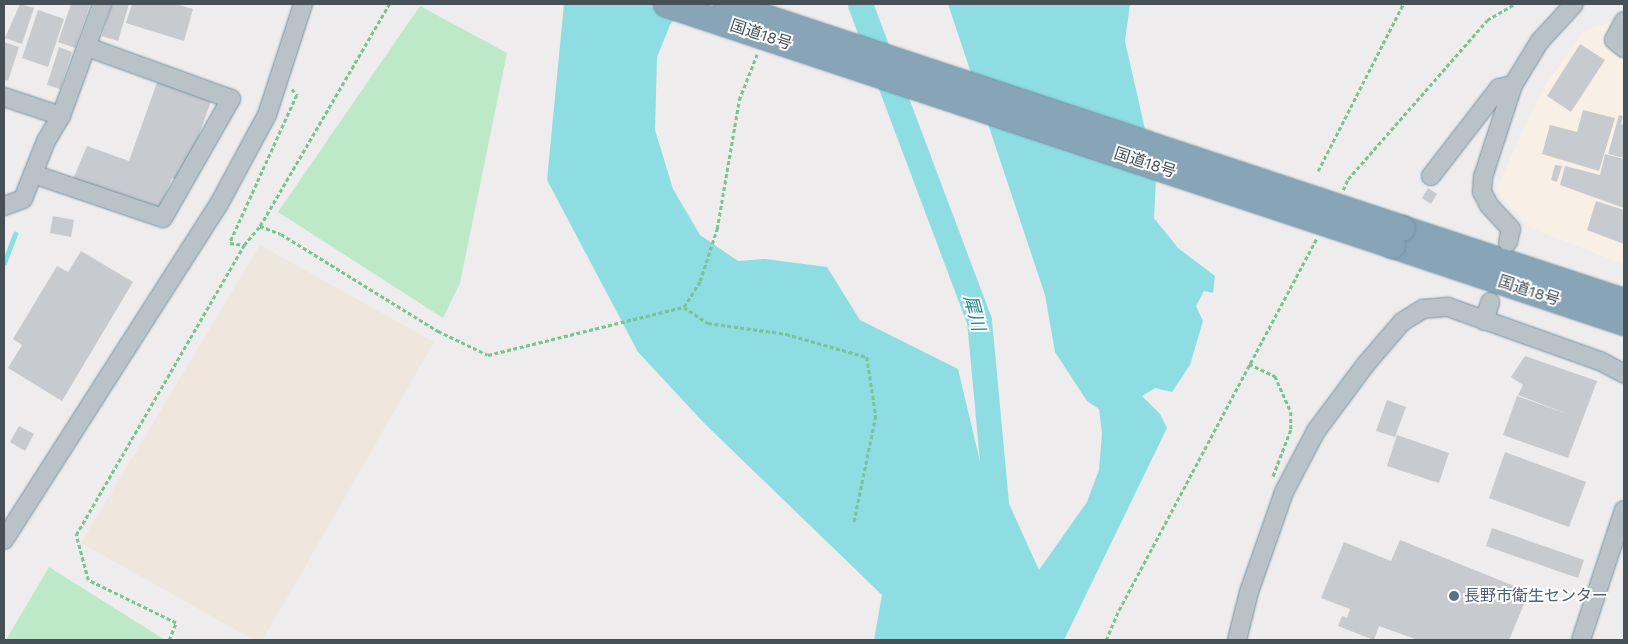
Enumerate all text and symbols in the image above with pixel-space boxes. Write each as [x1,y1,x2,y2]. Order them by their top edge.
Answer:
street label: 国道18号 [728,16,794,54]
street label: 国道18号 [1112,144,1178,182]
street label: 国道18号 [1496,272,1562,310]
water label: 犀川 [959,293,989,333]
place label: 長野市衛生センター [1464,586,1608,606]
marker: 長野市衛生センター [1448,590,1460,602]

